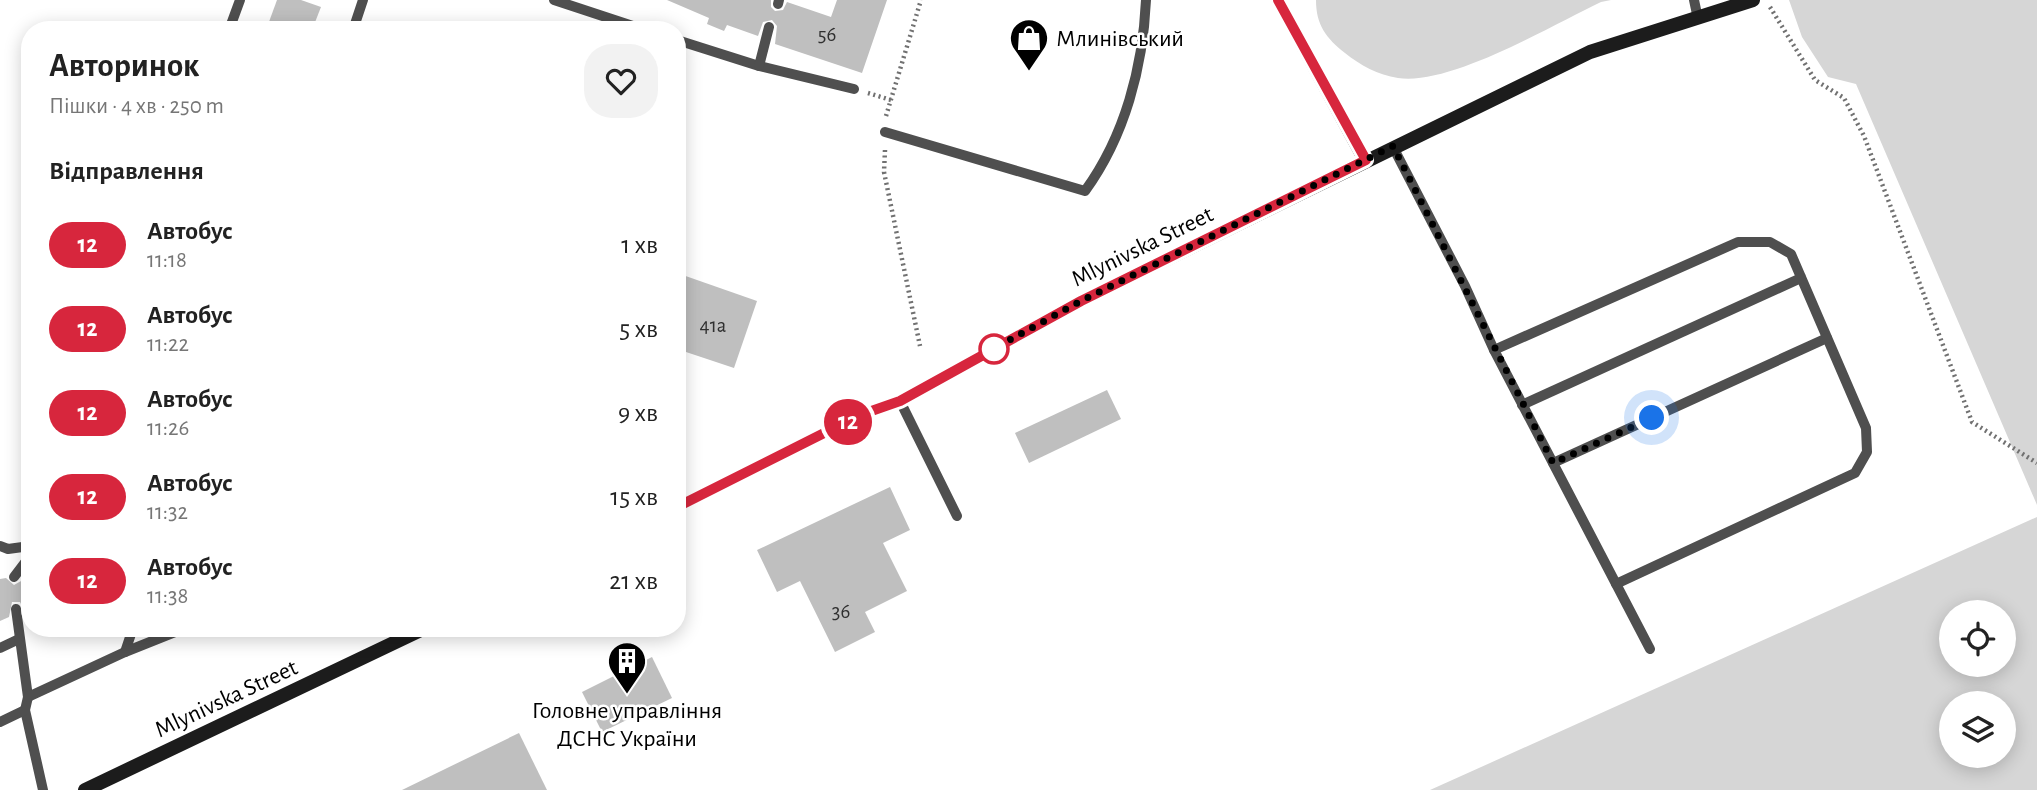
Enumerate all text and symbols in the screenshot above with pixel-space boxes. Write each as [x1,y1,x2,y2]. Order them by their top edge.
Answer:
shop icon: Млинівський [1008,17,1050,72]
house number: 56 [818,24,836,45]
place label: Млинівський [1056,27,1184,51]
button: heart [584,44,658,118]
text: Авторинок [49,50,199,83]
text: Пішки · 4 хв · 250 m [49,95,224,118]
text: Відправлення [49,158,204,184]
street label: Mlynivska Street [1068,202,1217,292]
text: Автобус [147,218,233,244]
text: 1 хв [621,232,658,258]
text: 12 [78,233,97,257]
text: 11:18 [147,249,187,272]
text: Автобус [147,302,233,328]
house number: 41а [700,315,727,336]
text: 5 хв [619,316,658,342]
text: 12 [78,317,97,341]
text: 11:22 [147,333,189,356]
unlabelled marker [979,334,1009,364]
text: Автобус [147,386,233,412]
line badge: 12 [816,399,880,445]
text: 9 хв [618,400,658,426]
your location [1634,400,1669,435]
text: 12 [78,401,97,425]
text: 12 [838,410,858,434]
text: 11:26 [147,417,189,440]
text: Автобус [147,470,233,496]
text: 15 хв [610,484,658,510]
text: 12 [78,485,97,509]
text: 11:32 [147,501,188,524]
text: Автобус [147,554,233,580]
text: 21 хв [609,568,658,594]
text: 12 [78,569,97,593]
text: 11:38 [147,585,188,608]
map controls [1939,600,2016,768]
button: locate [1939,600,2016,677]
house number: 36 [832,601,850,622]
building icon: Головне управління ДСНС України [606,640,648,695]
street label: Mlynivska Street [151,655,302,742]
button: layers [1939,691,2016,768]
place label: Головне управління ДСНС України [532,699,722,751]

